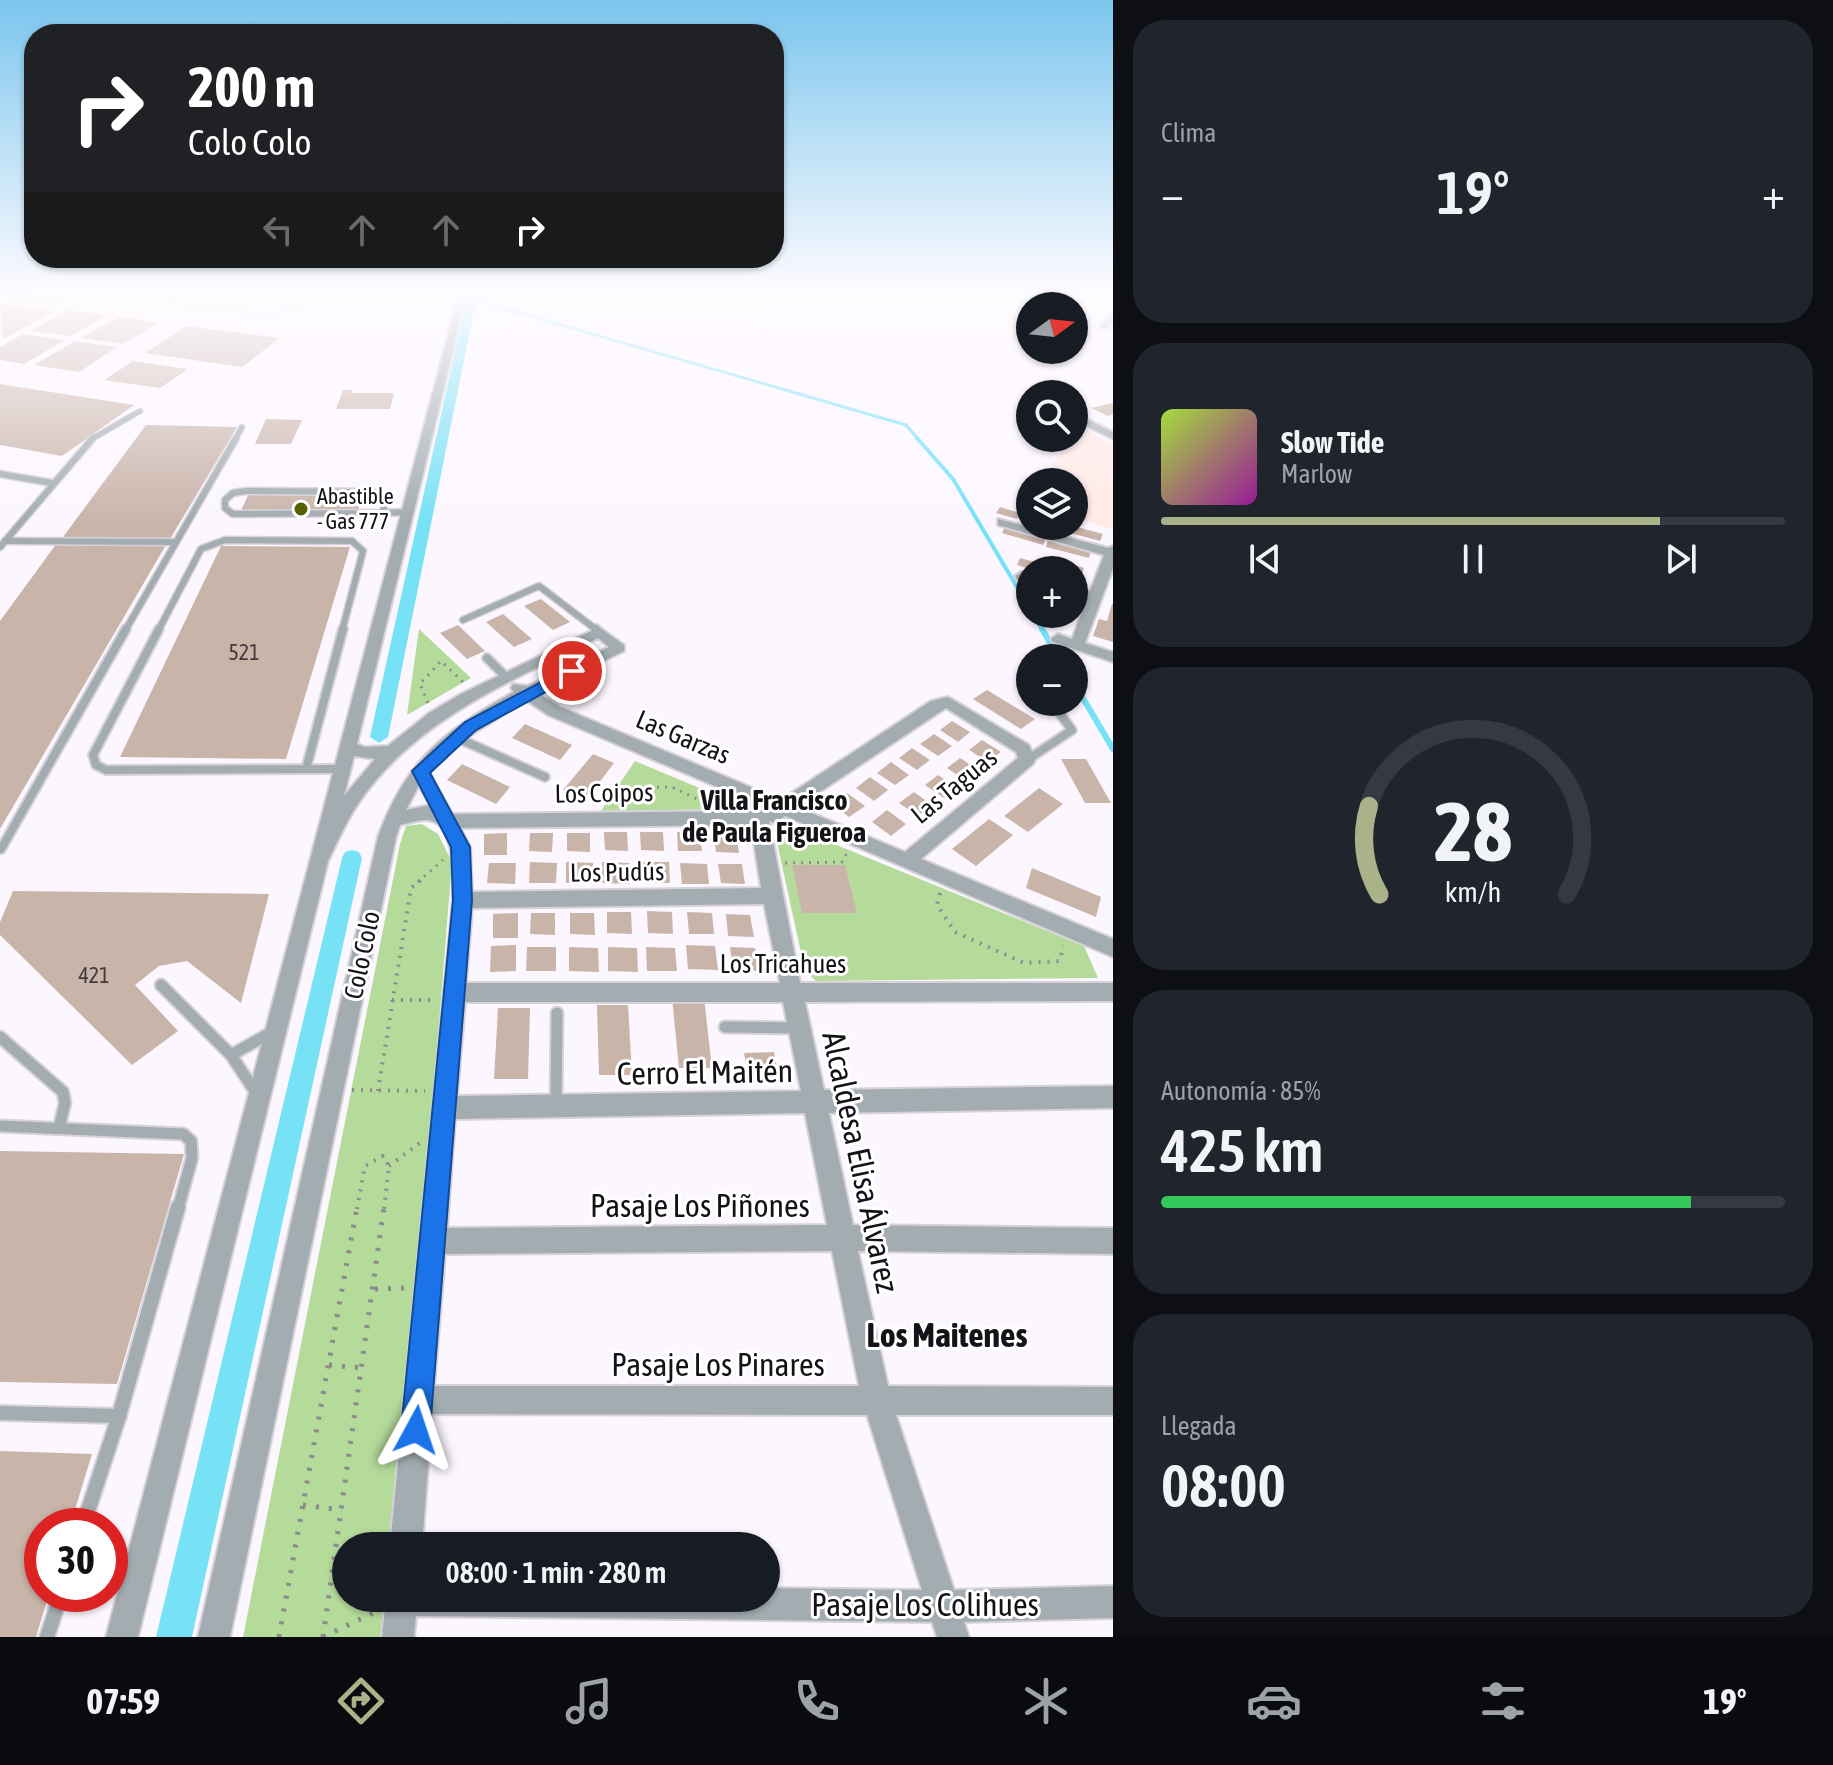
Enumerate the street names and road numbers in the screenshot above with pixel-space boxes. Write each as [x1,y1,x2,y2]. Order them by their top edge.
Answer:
street label: Las Garzas [632,704,734,770]
street label: Las Taguas [905,742,1003,830]
street label: Los Coipos [554,777,654,809]
street label: Los Pudús [570,856,664,888]
street label: Colo Colo [338,908,386,1002]
street label: Los Tricahues [720,949,846,979]
street label: Alcaldesa Elisa Álvarez [815,1028,907,1296]
street label: Cerro El Maitén [617,1052,793,1092]
street label: Pasaje Los Piñones [590,1187,810,1224]
street label: Pasaje Los Pinares [611,1346,825,1383]
street label: Pasaje Los Colihues [811,1586,1039,1623]

